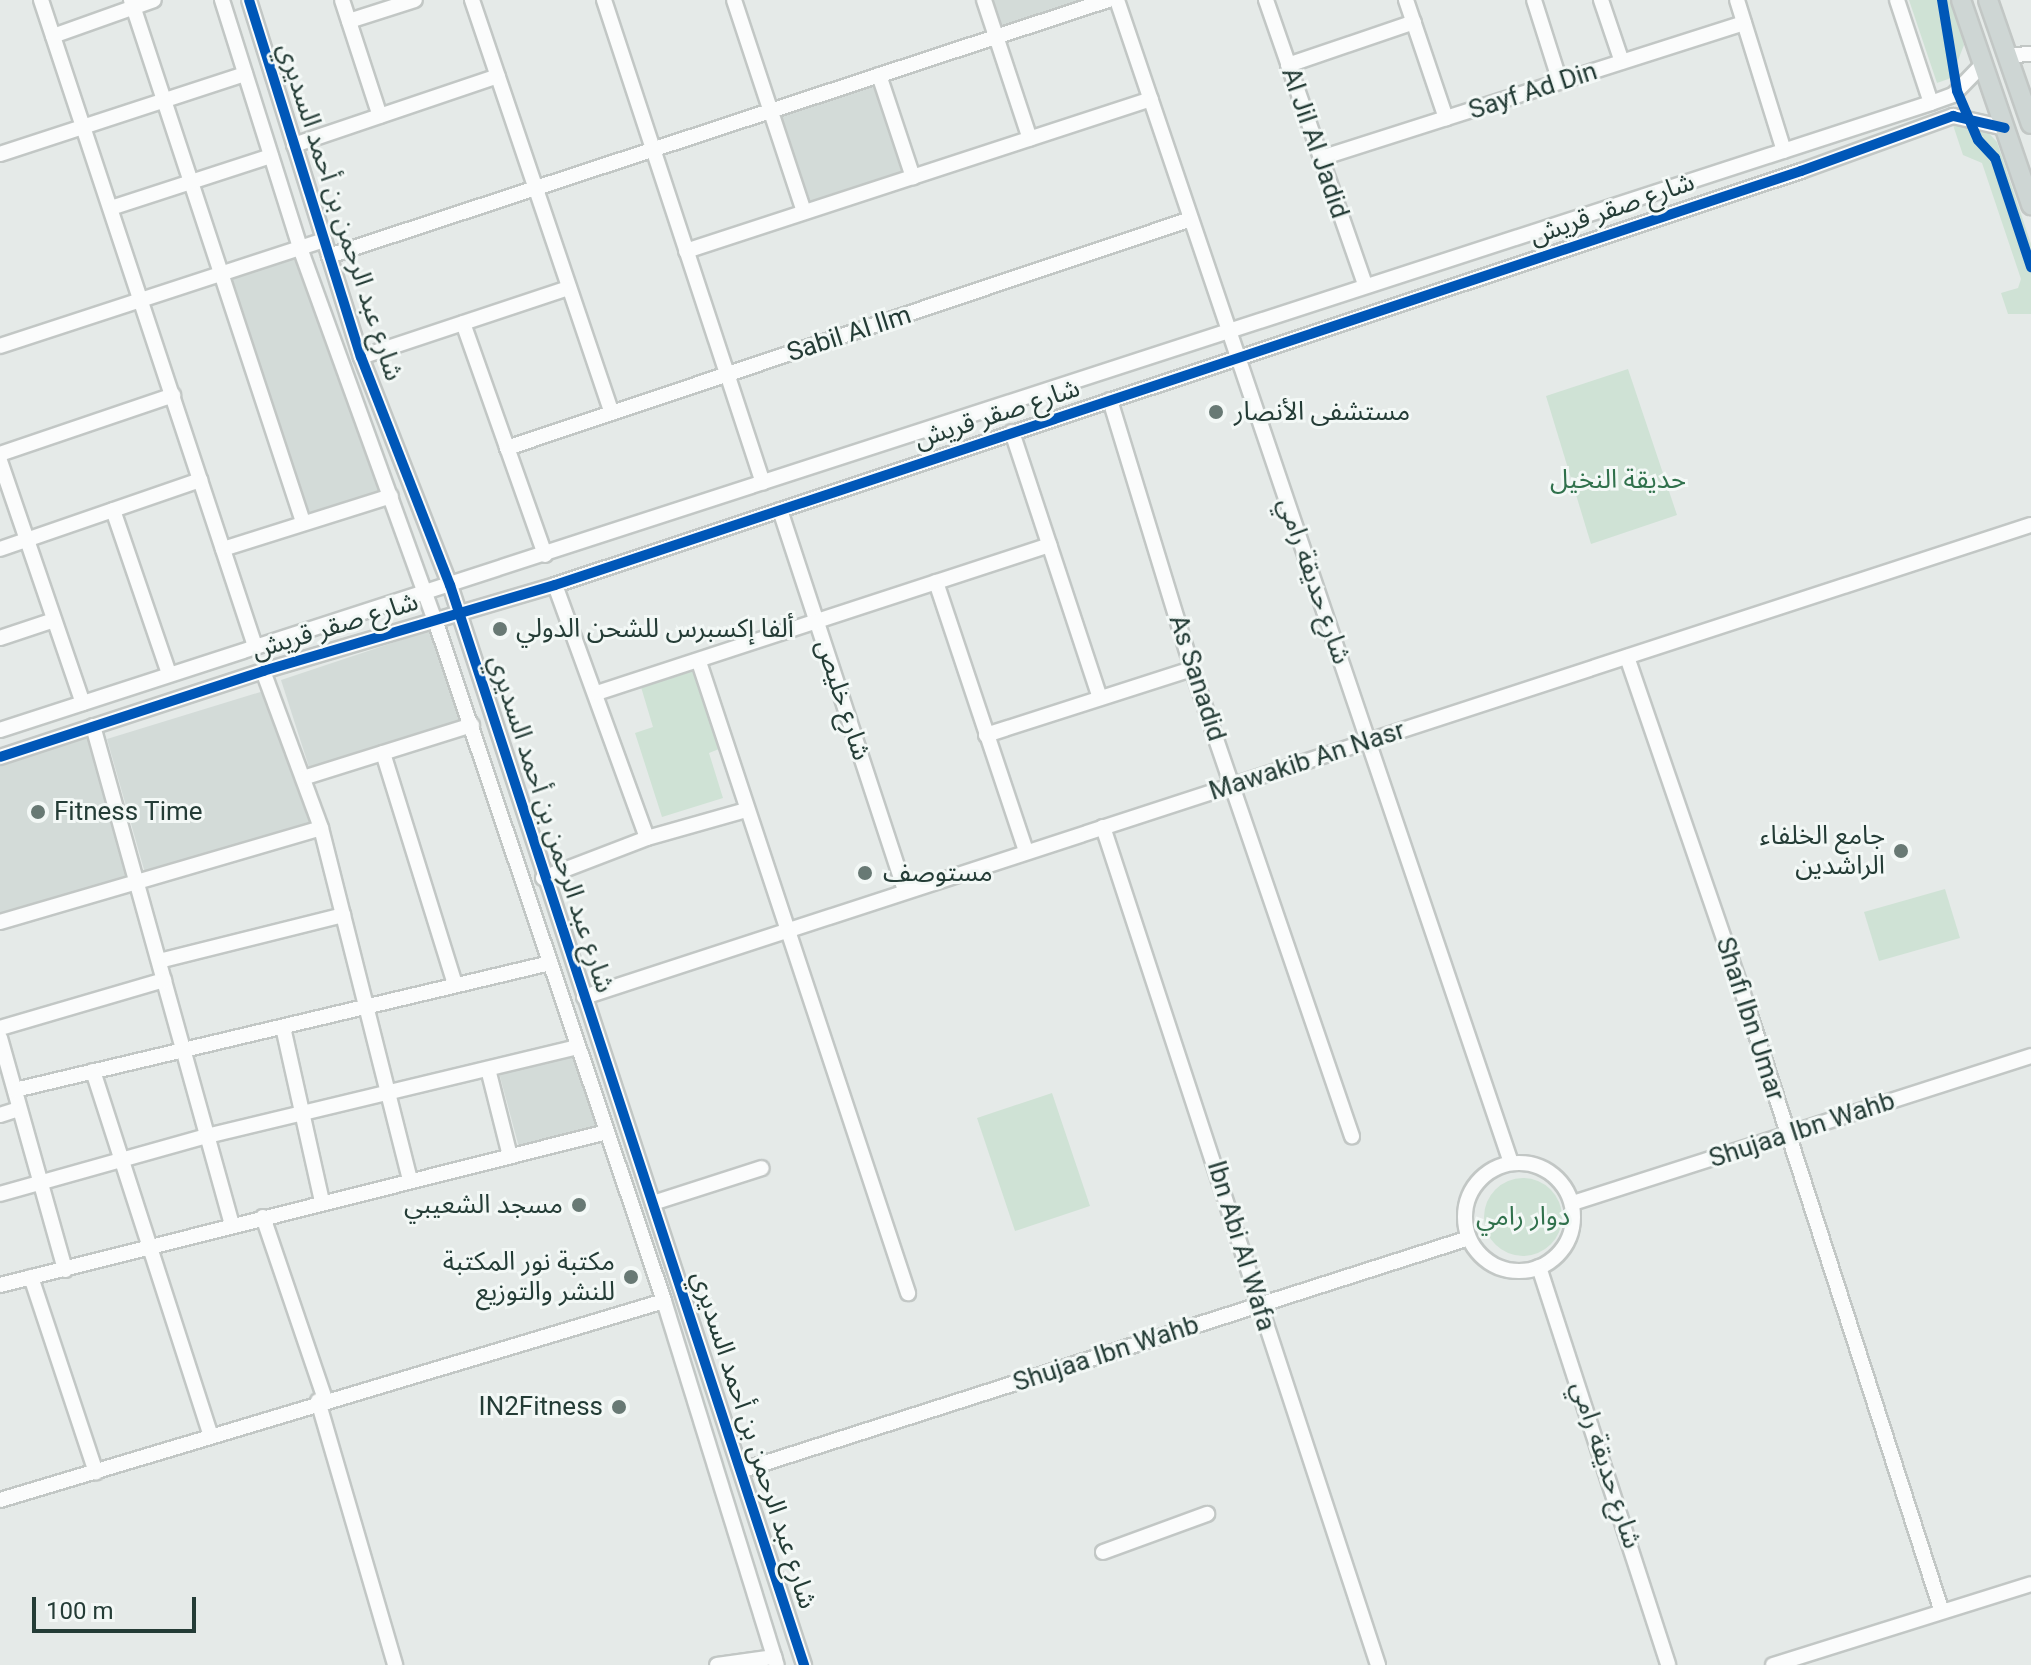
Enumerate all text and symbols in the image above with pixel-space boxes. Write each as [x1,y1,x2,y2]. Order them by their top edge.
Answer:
street label: شارع عبد الرحمن بن أحمد السديري [271,39,409,385]
street label: Sayf Ad Din [1465,56,1601,126]
street label: Al Jil Al Jadid [1275,64,1355,222]
street label: شارع صقر قريش [1526,166,1698,252]
street label: Sabil Al llm [783,299,915,369]
street label: شارع صقر قريش [910,373,1084,455]
place label: مستشفى الأنصار [1234,396,1410,428]
marker: مستشفى الأنصار [1205,401,1227,423]
park label: حديقة النخيل [1550,464,1686,496]
street label: شارع حديقة رامي [1271,494,1357,668]
street label: شارع صقر قريش [248,586,422,666]
street label: As Sanadid [1162,611,1232,745]
place label: ألفا إكسبرس للشحن الدولي [516,613,794,645]
marker: ألفا إكسبرس للشحن الدولي [491,620,509,638]
street label: شارع خليص [809,636,877,764]
street label: شارع عبد الرحمن بن أحمد السديري [482,651,620,997]
street label: Mawakib An Nasr [1205,715,1409,807]
place label: Fitness Time [54,796,203,828]
marker: Fitness Time [29,803,47,821]
place label: جامع الخلفاء الراشدين [1760,820,1885,882]
marker: جامع الخلفاء الراشدين [1892,842,1910,860]
place label: مستوصف [883,857,993,889]
marker: مستوصف [854,862,876,884]
street label: Shafi Ibn Umar [1709,933,1791,1105]
street label: Shujaa Ibn Wahb [1705,1085,1899,1175]
street label: Ibn Abi Al Wafa [1200,1157,1282,1335]
place label: مسجد الشعيبي [404,1189,563,1221]
marker: مسجد الشعيبي [570,1196,588,1214]
park label: دوار رامي [1476,1201,1570,1233]
place label: مكتبة نور المكتبة للنشر والتوزيع [443,1246,615,1308]
street label: شارع عبد الرحمن بن أحمد السديري [685,1267,823,1613]
marker: مكتبة نور المكتبة للنشر والتوزيع [622,1268,640,1286]
street label: Shujaa Ibn Wahb [1009,1309,1203,1399]
street label: شارع حديقة رامي [1564,1378,1648,1552]
place label: IN2Fitness [479,1391,603,1423]
marker: IN2Fitness [610,1398,628,1416]
scale bar [36,1581,200,1631]
text: 100 m [46,1597,113,1625]

